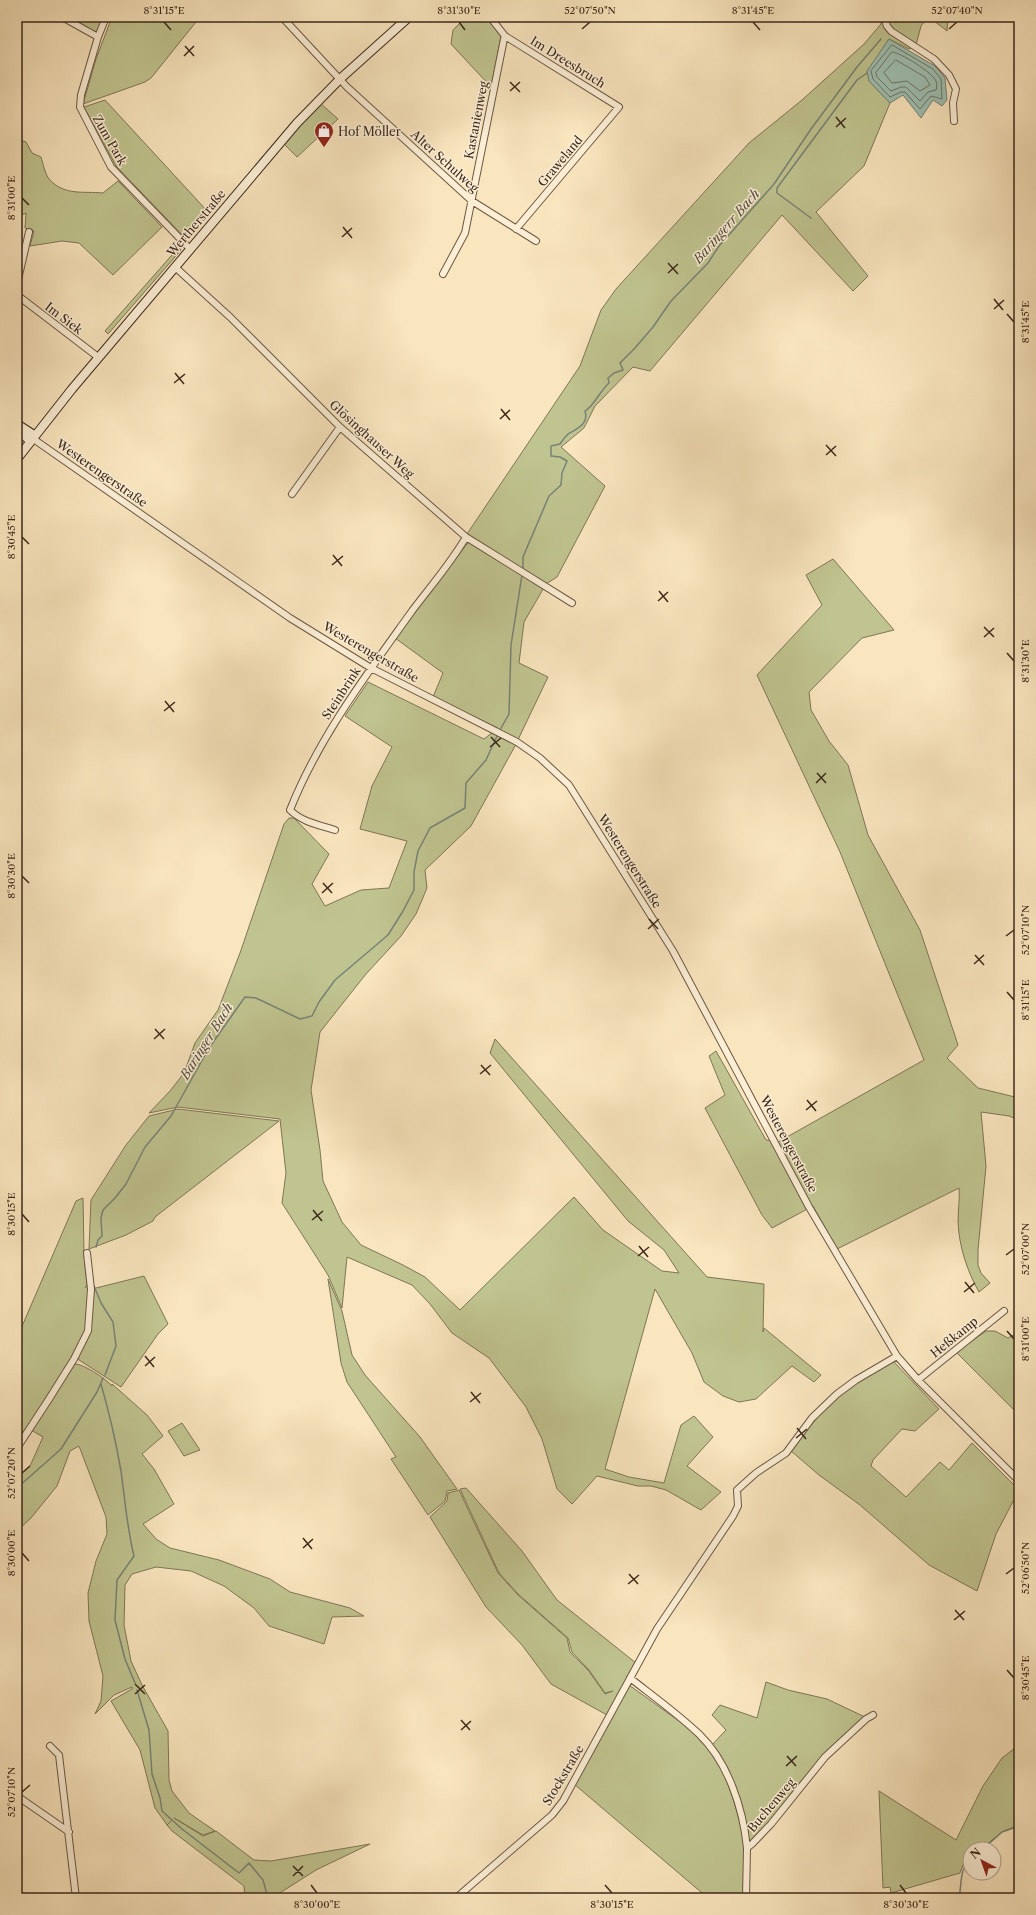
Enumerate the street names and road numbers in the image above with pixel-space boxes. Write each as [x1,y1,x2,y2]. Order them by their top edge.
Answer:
street label: Im Dreesbruch [528,33,609,91]
street label: Kastanienweg [461,79,491,160]
street label: Zum Park [90,112,131,169]
street label: Alter Schulweg [407,126,482,196]
street label: Graweland [534,132,586,189]
street label: Wertherstraße [163,186,229,260]
street label: Im Siek [42,299,87,338]
street label: Glösinghauser Weg [326,397,418,482]
street label: Westerengerstraße [53,435,151,510]
street label: Westerengerstraße [320,618,422,686]
street label: Steinbrink [318,663,364,722]
street label: Westerengerstraße [595,810,665,911]
street label: Westerengerstraße [757,1092,821,1195]
street label: Heßkamp [927,1313,981,1361]
street label: Stockstraße [539,1742,587,1808]
street label: Buchenweg [744,1774,798,1835]

